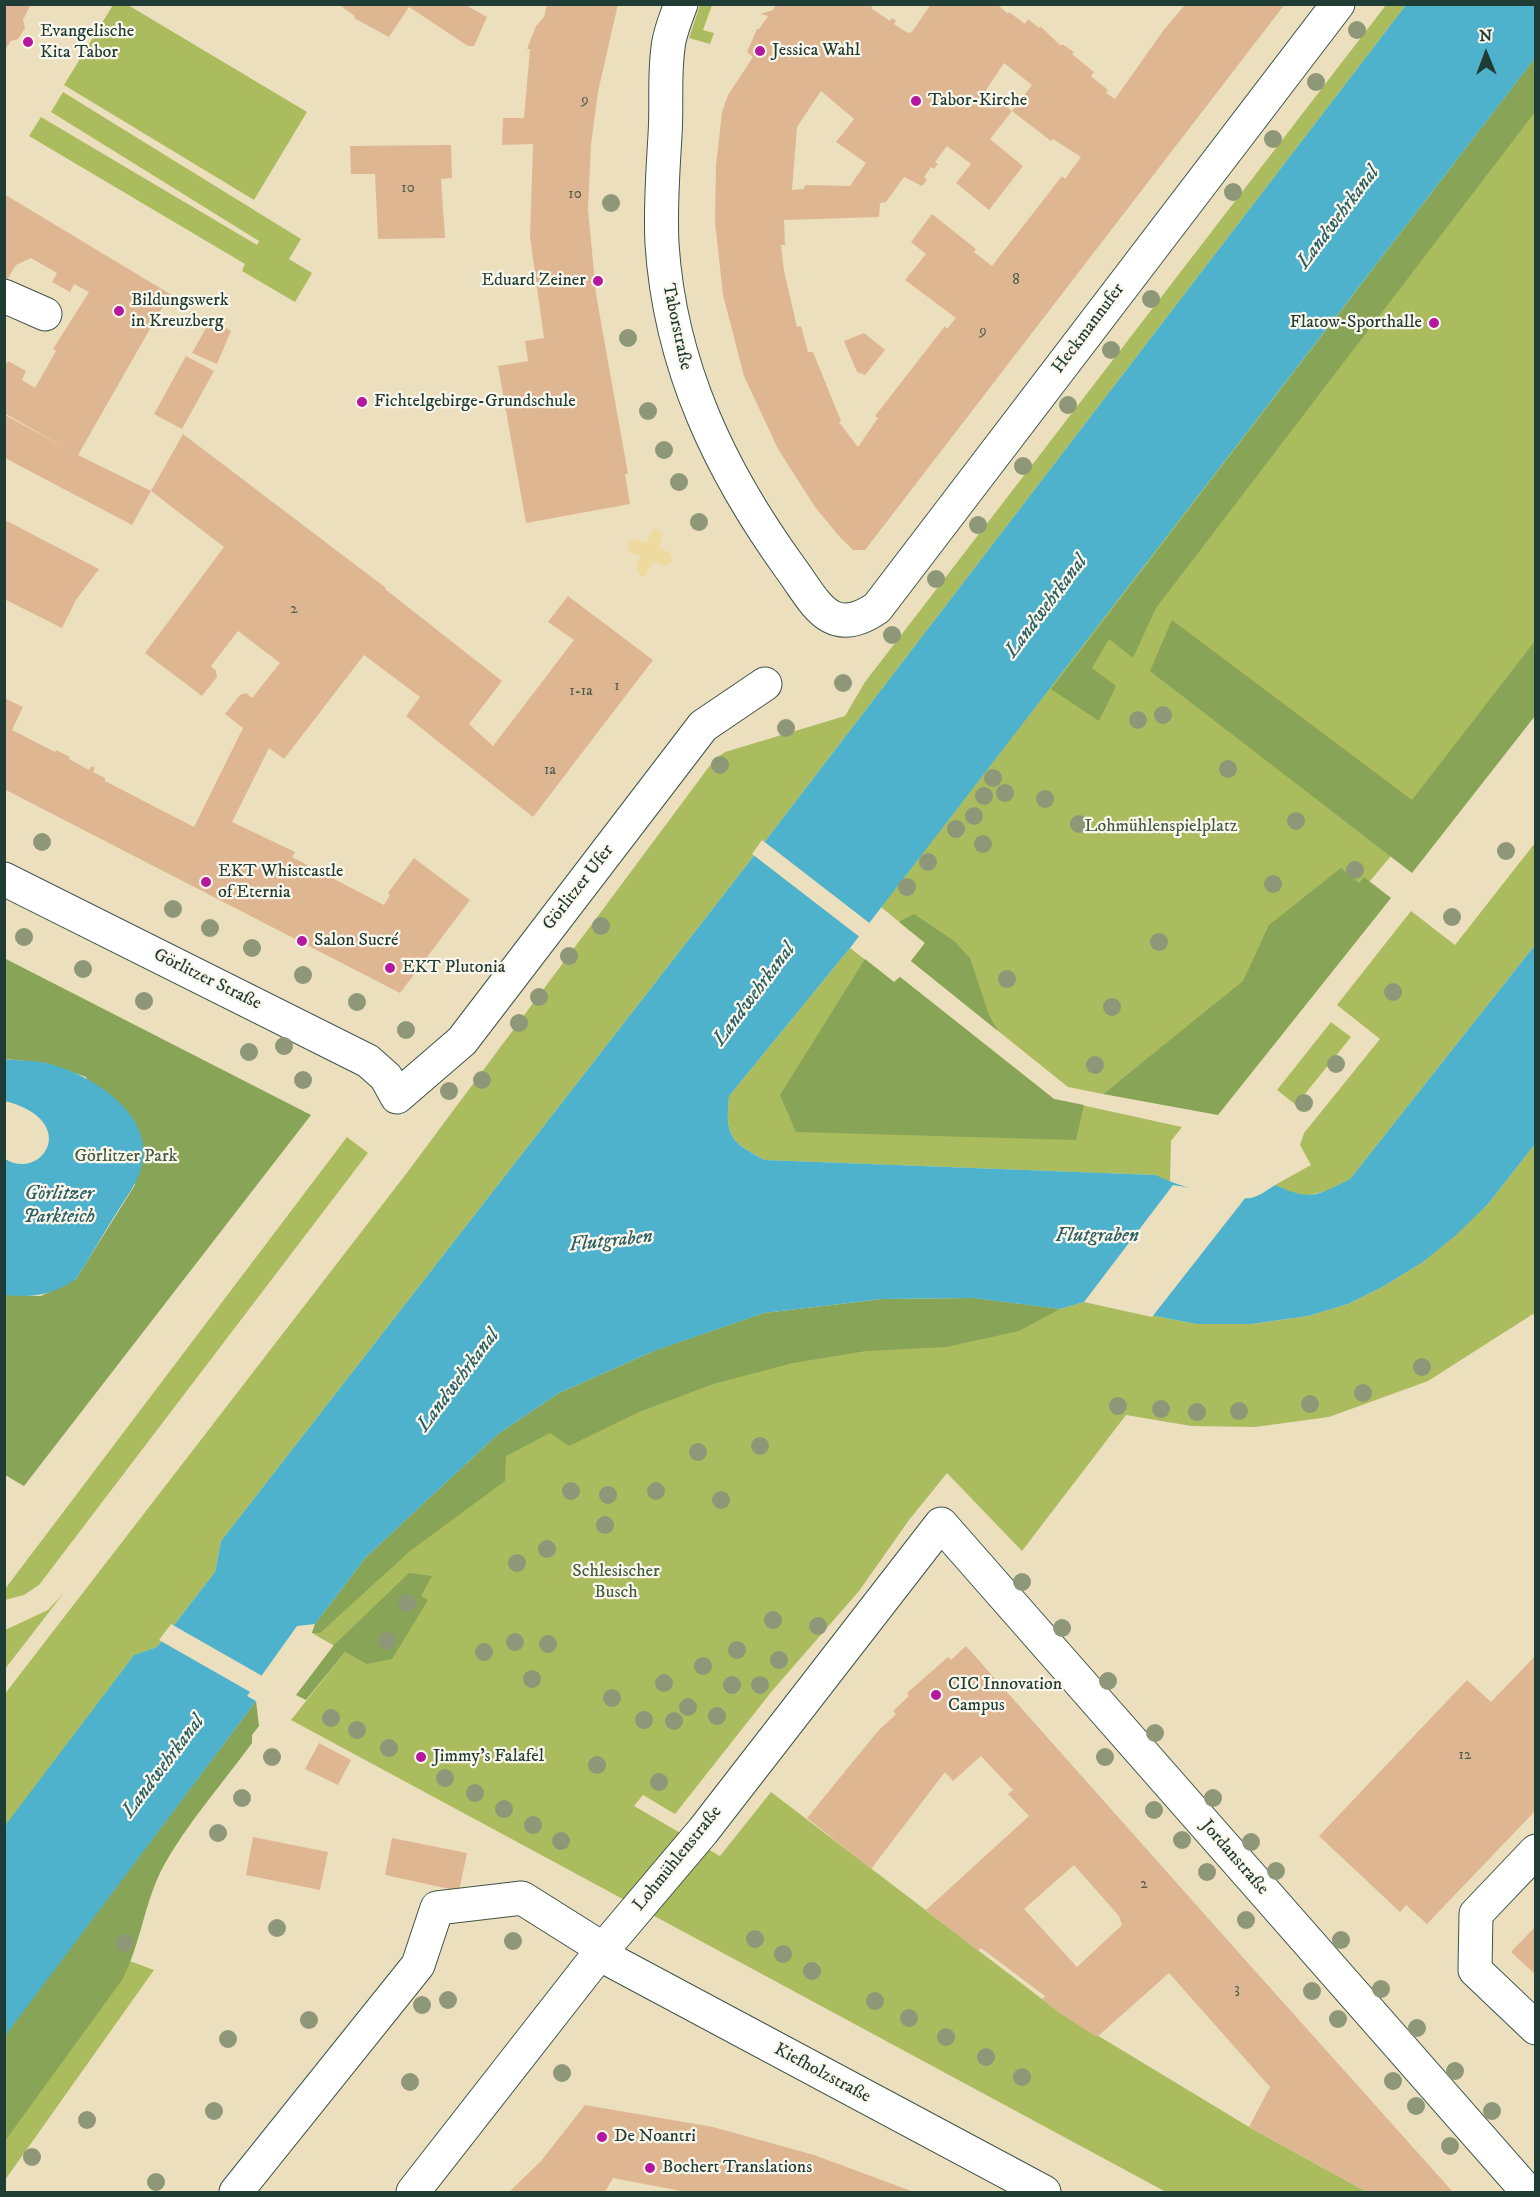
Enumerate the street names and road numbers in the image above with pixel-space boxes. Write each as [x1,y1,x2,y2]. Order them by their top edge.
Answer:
street label: Heckmannufer [1048,280,1130,378]
street label: Taborstraße [656,282,696,372]
street label: Görlitzer Ufer [539,841,619,935]
street label: Görlitzer Straße [150,945,264,1015]
street label: Lohmühlenstraße [629,1802,727,1916]
street label: Jordanstraße [1195,1816,1273,1900]
street label: Kiefholzstraße [770,2040,874,2108]

